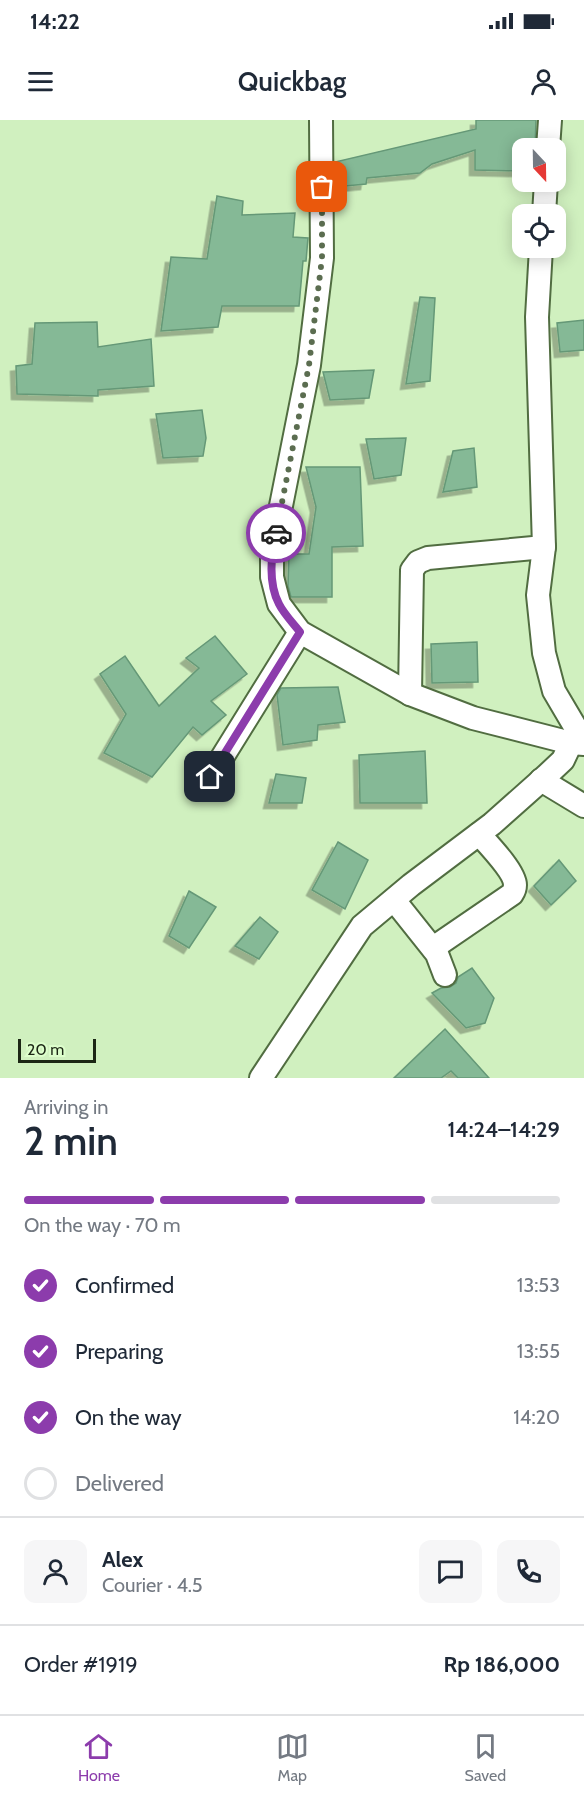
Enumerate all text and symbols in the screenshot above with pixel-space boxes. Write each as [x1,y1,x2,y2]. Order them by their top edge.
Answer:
text: 14:22 [30,8,80,35]
icon: menu [24,65,57,98]
text: Quickbag [238,65,346,98]
icon: person [527,65,560,98]
north arrow [512,138,566,192]
map controls [512,138,566,258]
pin [296,161,347,212]
icon: bag [305,170,338,203]
button: locate [512,204,566,258]
courier [246,503,306,563]
icon: car [260,517,293,550]
pin [184,751,235,802]
icon: home [193,760,226,793]
scale bar [18,1036,96,1064]
text: 20 m [27,1040,64,1059]
text: Arriving in [24,1095,108,1119]
text: 14:24–14:29 [448,1116,560,1143]
text: 2 min [24,1117,118,1165]
text: On the way · 70 m [24,1213,181,1237]
icon: check [24,1269,57,1302]
text: Confirmed [75,1272,174,1299]
text: 13:53 [517,1273,560,1297]
icon: check [24,1335,57,1368]
text: Preparing [75,1338,163,1365]
text: 13:55 [517,1339,560,1363]
icon: check [24,1401,57,1434]
text: On the way [75,1404,182,1431]
text: 14:20 [513,1405,560,1429]
text: Delivered [75,1470,164,1497]
button: person [24,1540,87,1603]
button: chat [419,1540,482,1603]
button: phone [497,1540,560,1603]
text: Alex [102,1546,143,1573]
text: Courier · 4.5 [102,1573,203,1597]
text: Order #1919 [24,1651,138,1678]
text: Rp 186,000 [444,1651,560,1678]
tab: Home [78,1730,120,1785]
tab: Map [276,1730,309,1785]
tab: Saved [465,1730,506,1785]

